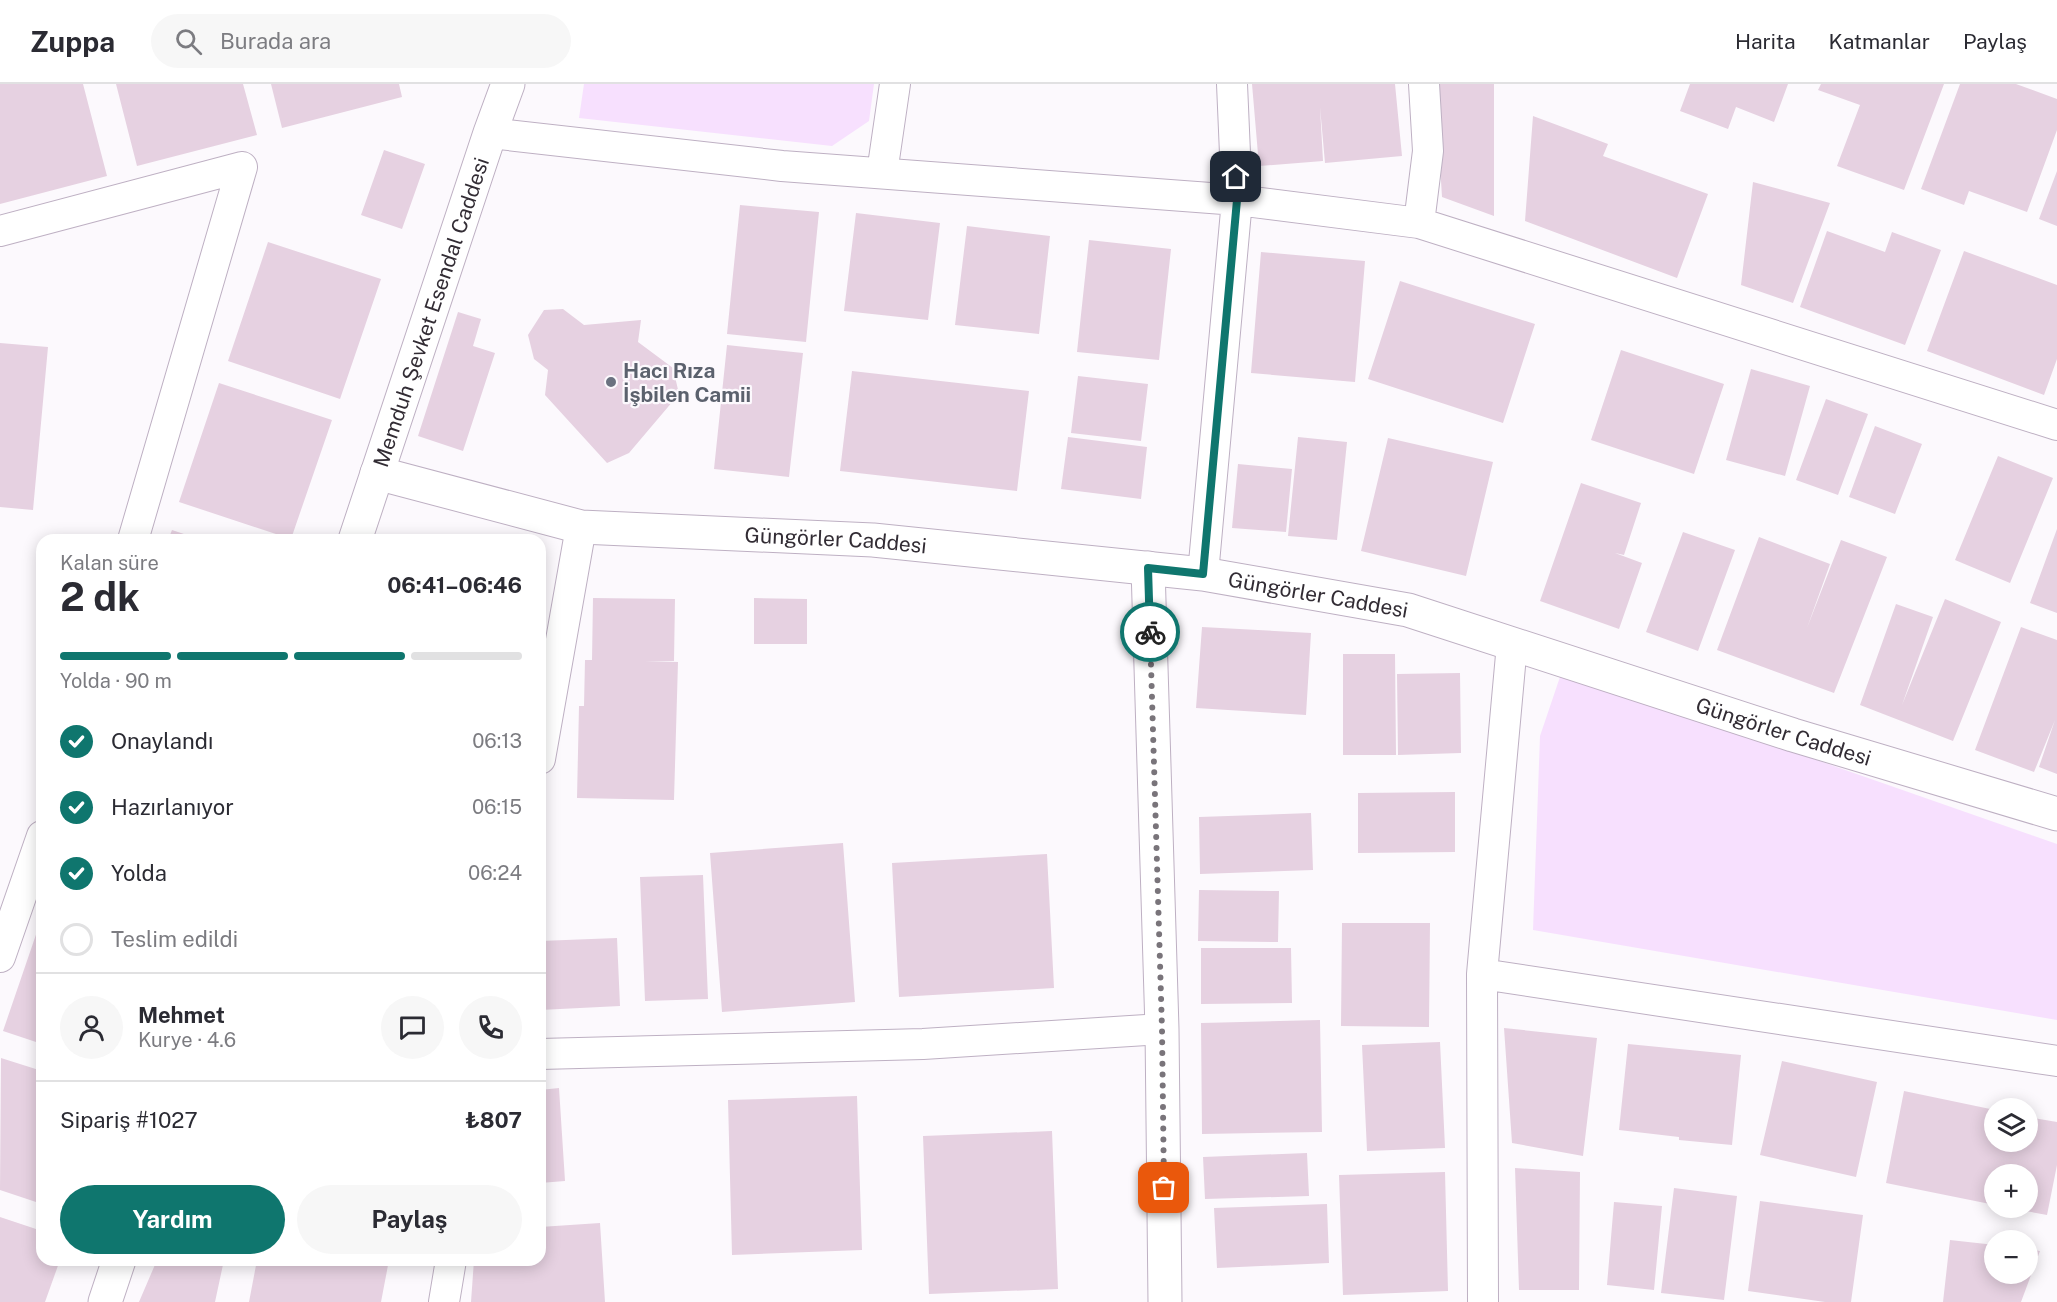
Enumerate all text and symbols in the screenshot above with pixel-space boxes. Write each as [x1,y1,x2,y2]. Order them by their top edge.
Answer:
search box [151,14,571,68]
text: Zuppa [30,25,115,58]
icon: search [172,25,205,58]
text: Burada ara [220,28,331,54]
text: Harita [1735,29,1796,54]
text: Katmanlar [1829,29,1930,54]
text: Paylaş [1963,29,2027,54]
pin [1210,151,1261,202]
street label: Memduh Şevket Esendal Caddesi [368,154,494,470]
icon: home [1219,160,1252,193]
place label: Hacı Rıza İşbilen Camii [623,358,751,407]
marker: Hacı Rıza İşbilen Camii [604,375,618,389]
street label: Güngörler Caddesi [744,522,928,558]
text: Kalan süre [60,551,159,575]
street label: Güngörler Caddesi [1226,566,1410,622]
text: 06:41–06:46 [387,572,522,598]
text: 2 dk [60,574,140,620]
courier [1120,602,1180,662]
icon: bike [1134,616,1167,649]
text: Yolda · 90 m [60,669,172,693]
street label: Güngörler Caddesi [1693,692,1874,770]
icon: check [60,725,93,758]
text: Onaylandı [111,728,213,754]
text: 06:13 [472,729,522,753]
icon: check [60,791,93,824]
text: Hazırlanıyor [111,794,234,820]
text: 06:15 [472,795,522,819]
icon: check [60,857,93,890]
text: Yolda [111,860,167,886]
text: 06:24 [468,861,522,885]
text: Teslim edildi [111,926,238,952]
button: person [60,996,123,1059]
button: chat [381,996,444,1059]
button: phone [459,996,522,1059]
text: Mehmet [138,1002,225,1028]
text: Kurye · 4.6 [138,1028,236,1052]
map controls [1984,1098,2038,1284]
button: layers [1984,1098,2038,1152]
text: Sipariş #1027 [60,1107,198,1133]
text: ₺807 [465,1107,522,1133]
pin [1138,1162,1189,1213]
button: + [1984,1164,2038,1218]
icon: bag [1147,1171,1180,1204]
button: Yardım [60,1185,285,1254]
button: Paylaş [297,1185,522,1254]
button: − [1984,1230,2038,1284]

